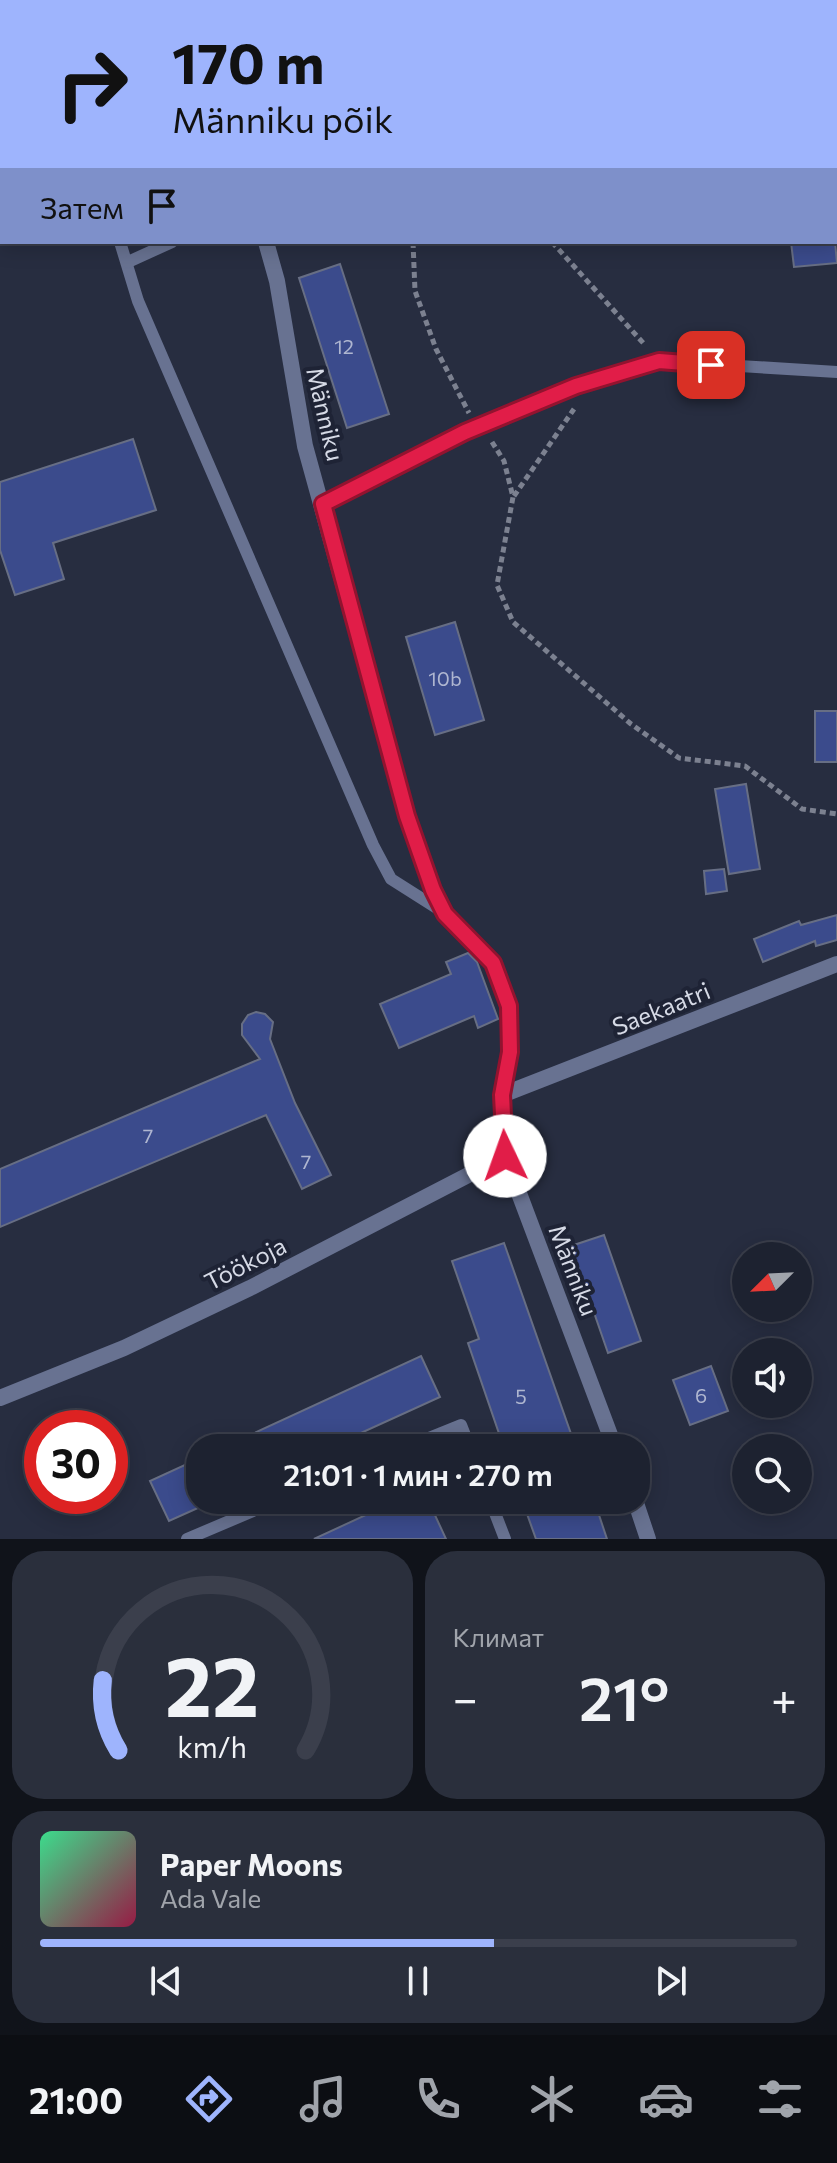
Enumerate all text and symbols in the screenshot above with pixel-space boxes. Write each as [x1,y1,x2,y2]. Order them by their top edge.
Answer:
text: 170 m [172,27,325,96]
icon: right [40,32,144,136]
text: Männiku põik [172,96,393,140]
icon: arrive [140,184,184,228]
text: Затем [40,188,124,225]
pin [677,331,745,399]
house number: 12 [334,334,354,358]
icon: arrive [689,343,733,387]
street label: Männiku [301,364,351,464]
house number: 10b [428,666,462,690]
street label: Saekaatri [608,975,714,1041]
position arrow [463,1114,547,1198]
house number: 7 [143,1123,153,1147]
house number: 7 [301,1149,311,1173]
street label: Männiku [543,1220,605,1320]
street label: Töökoja [199,1230,291,1296]
north arrow [732,1242,812,1322]
map controls [732,1242,812,1514]
button: sound [732,1338,812,1418]
house number: 6 [695,1383,707,1407]
house number: 5 [515,1384,527,1408]
speed limit sign: 30 [24,1410,128,1514]
button: search [732,1434,812,1514]
text: 21:01 · 1 мин · 270 m [283,1455,553,1492]
text: Климат [453,1621,544,1652]
text: 22 [165,1632,260,1734]
text: 21° [579,1660,670,1733]
text: − [453,1670,478,1724]
text: + [771,1670,797,1724]
text: km/h [177,1729,247,1764]
text: Paper Moons [160,1845,343,1882]
text: Ada Vale [160,1882,261,1913]
icon: previous [144,1959,188,2003]
icon: pause [396,1959,440,2003]
icon: next [649,1959,693,2003]
icon: directions [181,2071,237,2127]
icon: music [295,2071,351,2127]
icon: phone [410,2071,466,2127]
icon: climate [524,2071,580,2127]
icon: car [638,2071,694,2127]
icon: filters [752,2071,808,2127]
text: 21:00 [29,2077,123,2121]

